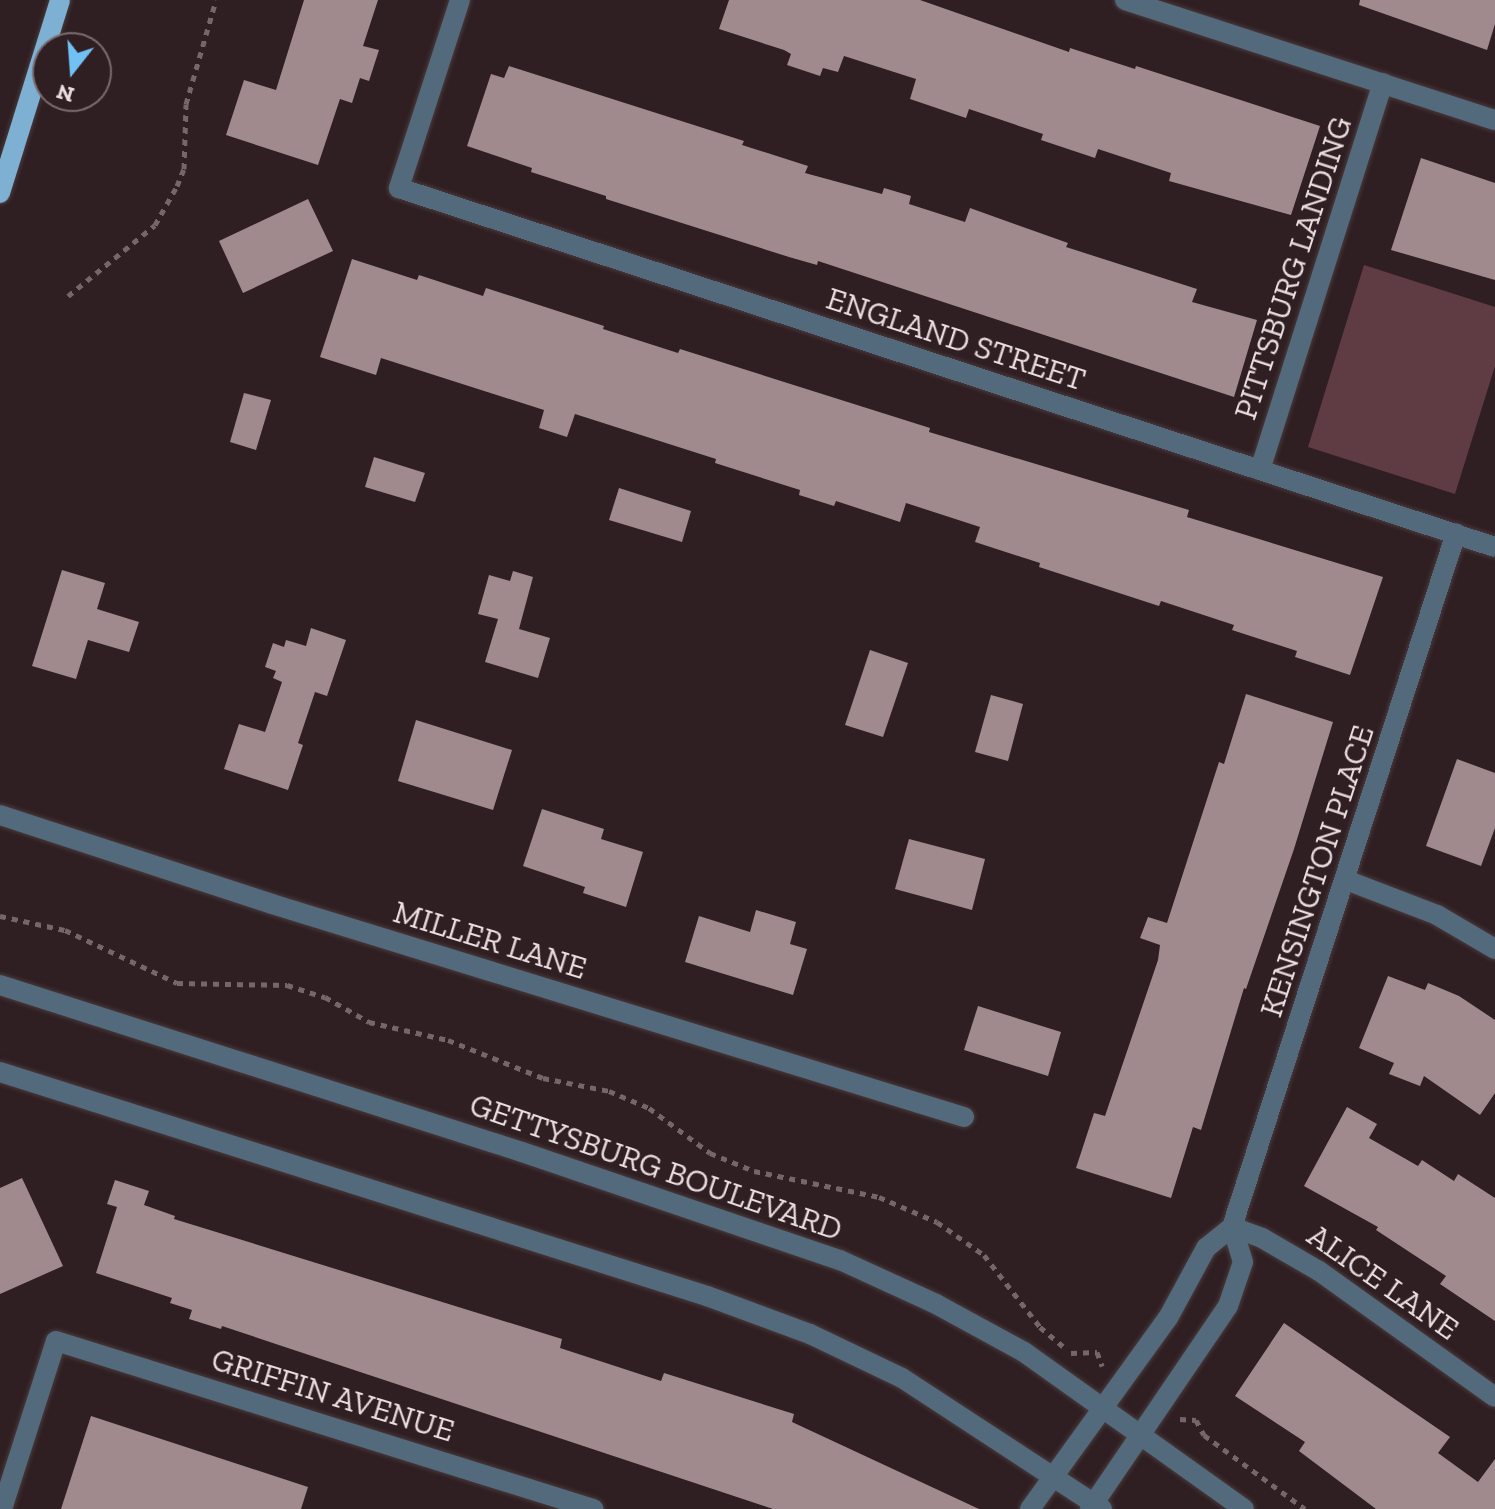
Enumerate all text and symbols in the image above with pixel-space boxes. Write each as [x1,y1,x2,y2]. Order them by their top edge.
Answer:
north arrow [32,32,112,112]
text: N [53,78,77,109]
street label: PITTSBURG LANDING [1226,112,1360,424]
street label: ENGLAND STREET [822,279,1090,399]
street label: KENSINGTON PLACE [1252,720,1382,1022]
street label: MILLER LANE [389,892,591,988]
street label: GETTYSBURG BOULEVARD [465,1085,847,1249]
street label: ALICE LANE [1300,1216,1466,1348]
street label: GRIFFIN AVENUE [207,1340,459,1450]

